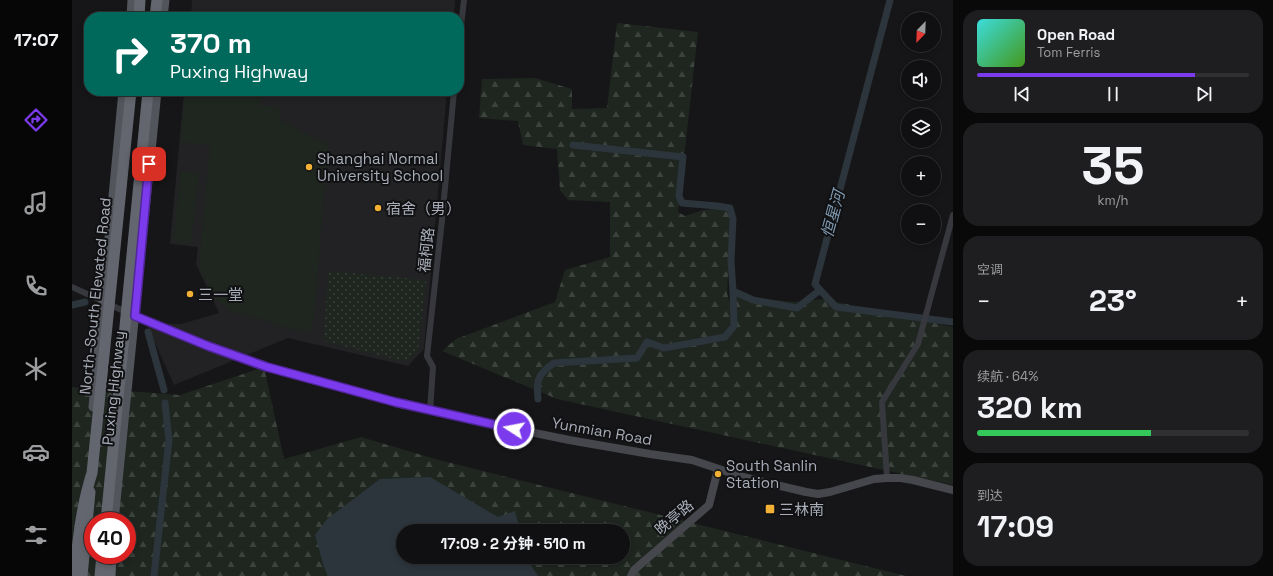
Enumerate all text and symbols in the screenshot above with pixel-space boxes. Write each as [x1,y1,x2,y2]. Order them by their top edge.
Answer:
north arrow [901,12,941,52]
map controls [901,12,941,244]
text: 370 m [170,25,252,61]
text: Open Road [1037,25,1115,44]
text: 17:07 [14,28,58,51]
icon: right [104,28,156,80]
text: Tom Ferris [1037,44,1100,61]
text: Puxing Highway [170,60,308,83]
button: sound [901,60,941,100]
icon: previous [1011,83,1033,105]
icon: pause [1102,83,1124,105]
icon: next [1193,83,1215,105]
icon: directions [22,106,50,134]
button: layers [901,108,941,148]
text: 35 [1082,133,1144,199]
pin [132,147,166,181]
place label: Shanghai Normal University School [317,149,443,185]
icon: arrive [138,153,160,175]
button: + [901,156,941,196]
marker: Shanghai Normal University School [304,162,314,172]
water label: 恒星河 [817,185,850,240]
icon: music [22,189,50,217]
text: km/h [1098,192,1128,209]
street label: North-South Elevated Road [75,197,115,395]
place label: 宿舍（男） [386,199,461,218]
marker: 宿舍（男） [373,203,383,213]
button: − [901,204,941,244]
street label: 福柯路 [414,227,438,273]
text: 空调 [977,261,1003,278]
icon: phone [22,272,50,300]
text: 23° [1089,281,1137,320]
place label: 三一堂 [198,285,243,304]
text: − [977,287,991,315]
text: + [1235,287,1249,315]
marker: 三一堂 [185,289,195,299]
street label: Puxing Highway [98,330,128,446]
icon: climate [22,355,50,383]
text: 续航 · 64% [977,368,1038,385]
text: 320 km [977,388,1083,427]
position arrow [493,408,535,450]
street label: Yunmian Road [550,413,654,449]
icon: car [22,438,50,466]
place label: South Sanlin Station [726,456,817,492]
marker: South Sanlin Station [713,469,723,479]
text: 到达 [977,487,1003,504]
street label: 晚亭路 [651,495,697,539]
place label: 三林南 [779,500,824,519]
marker: 三林南 [764,503,776,515]
text: 17:09 [977,507,1054,546]
speed limit sign: 40 [84,512,136,564]
icon: filters [22,521,50,549]
text: 17:09 · 2 分钟 · 510 m [441,534,585,553]

